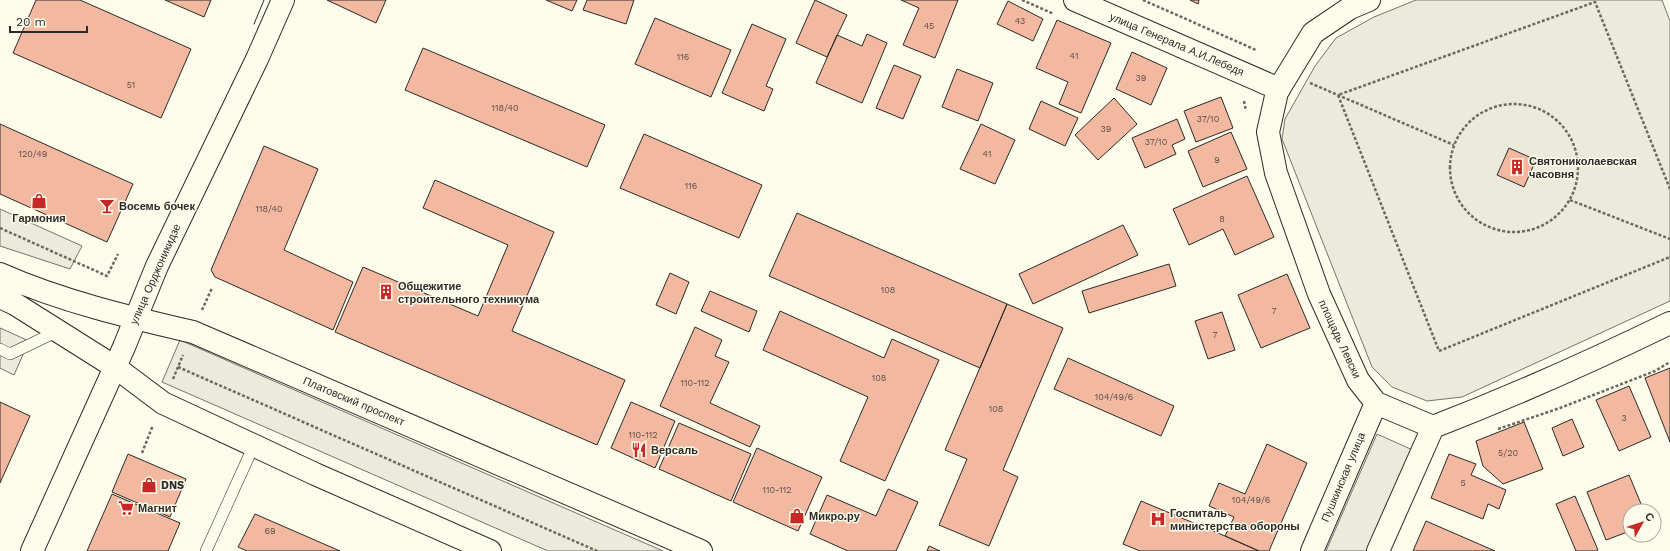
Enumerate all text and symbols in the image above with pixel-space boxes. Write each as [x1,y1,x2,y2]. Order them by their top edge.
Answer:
scale bar [10,8,87,34]
street label: улица Генерала А.И.Лебедя [1108,10,1246,79]
text: 20 m [16,15,46,29]
house number: 43 [1015,16,1025,26]
house number: 45 [924,21,934,31]
house number: 41 [1070,51,1078,61]
house number: 116 [677,52,689,62]
house number: 39 [1136,73,1146,83]
house number: 51 [127,80,135,90]
house number: 118/40 [491,103,519,113]
house number: 37/10 [1197,114,1220,124]
house number: 39 [1101,124,1111,134]
house number: 37/10 [1145,137,1168,147]
house number: 120/49 [19,149,47,159]
house number: 41 [983,149,991,159]
house number: 9 [1214,155,1220,165]
place label: Святониколаевская часовня [1529,155,1637,181]
building icon: Святониколаевская часовня [1508,158,1526,176]
house number: 116 [685,181,697,191]
shop icon: Гармония [30,192,48,210]
bar icon: Восемь бочек [98,197,116,215]
place label: Восемь бочек [119,200,195,213]
house number: 118/40 [255,204,283,214]
place label: Гармония [12,212,66,225]
house number: 8 [1219,214,1225,224]
street label: улица Орджоникидзе [127,222,184,327]
place label: Общежитие строительного техникума [398,280,540,306]
building icon: Общежитие строительного техникума [377,283,395,301]
house number: 108 [881,285,895,295]
street label: площадь Левски [1316,298,1363,381]
house number: 7 [1271,306,1277,316]
house number: 7 [1212,330,1218,340]
house number: 108 [872,373,886,383]
street label: Платовский проспект [301,374,407,429]
house number: 110-112 [680,378,710,388]
house number: 104/49/6 [1095,392,1133,402]
house number: 108 [989,404,1003,414]
house number: 3 [1621,413,1627,423]
house number: 110-112 [628,430,658,440]
street label: Пушкинская улица [1319,430,1369,524]
restaurant icon: Версаль [630,441,648,459]
place label: Версаль [651,444,698,457]
house number: 5/20 [1498,448,1518,458]
shop icon: DNS [140,476,158,494]
house number: 5 [1460,478,1466,488]
place label: DNS [161,479,184,492]
house number: 110-112 [762,485,792,495]
house number: 104/49/6 [1232,495,1270,505]
supermarket icon: Магнит [117,499,135,517]
place label: Магнит [138,502,177,515]
north arrow [1622,503,1662,543]
shop icon: Микро.ру [788,507,806,525]
place label: Госпиталь министерства обороны [1170,507,1300,533]
place label: Микро.ру [809,510,861,523]
hospital icon: Госпиталь министерства обороны [1149,510,1167,528]
text: С [1642,510,1657,524]
house number: 69 [264,526,276,536]

